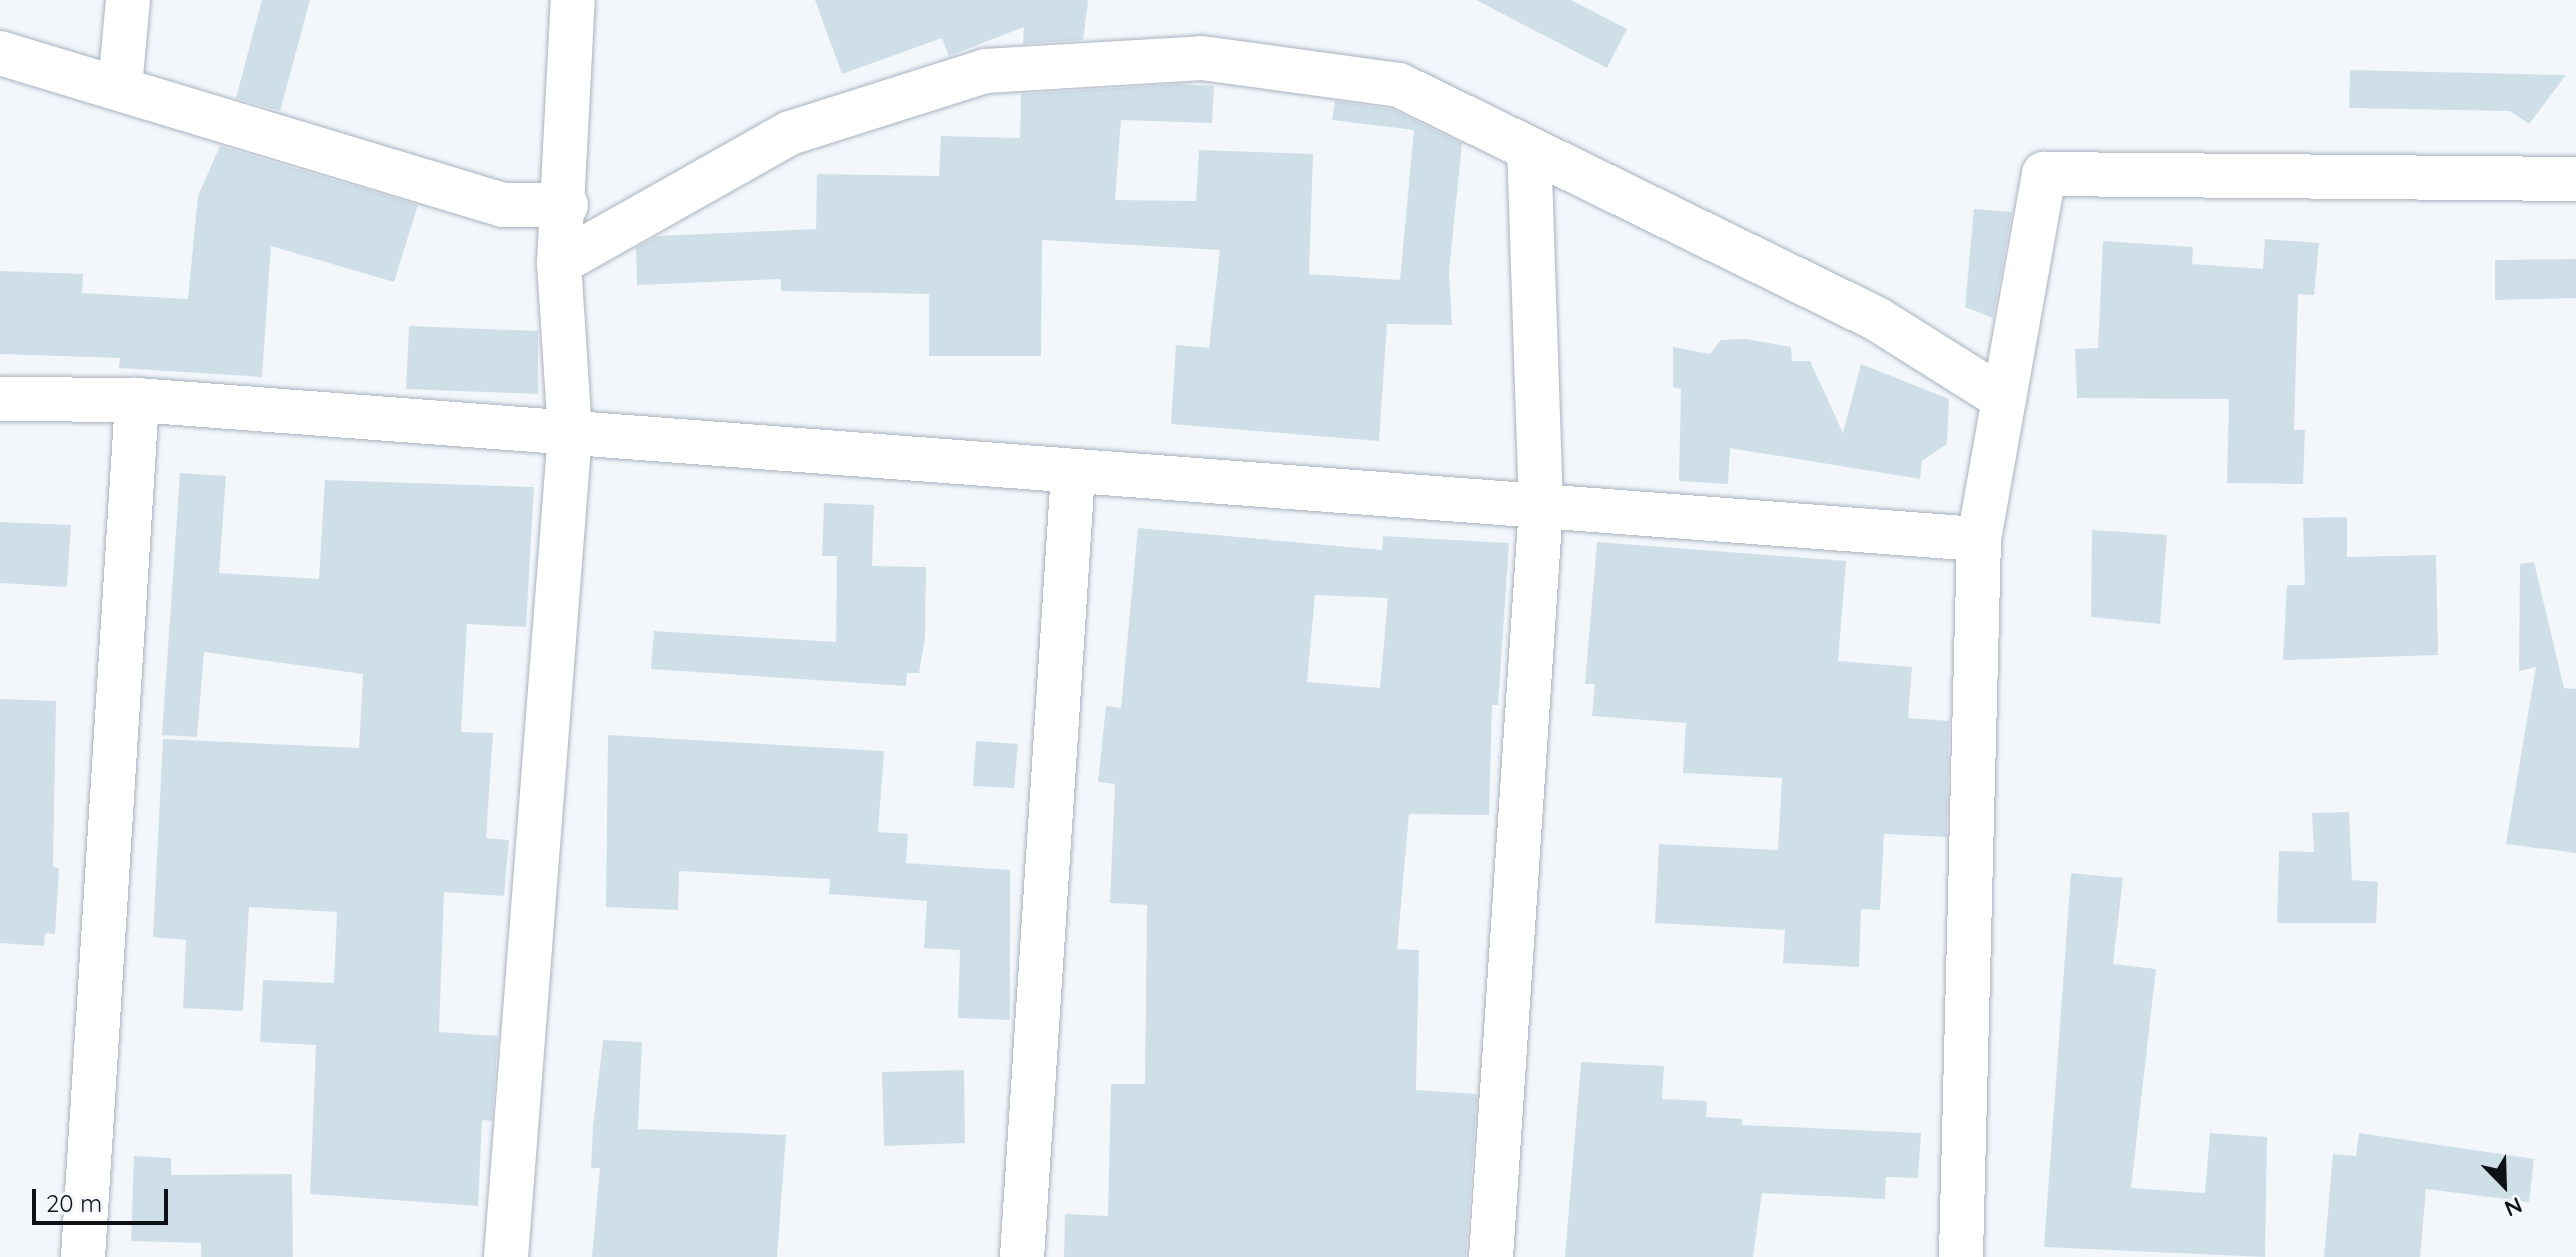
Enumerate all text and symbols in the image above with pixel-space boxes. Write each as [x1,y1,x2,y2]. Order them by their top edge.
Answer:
north arrow [2464,1145,2544,1225]
scale bar [36,1173,172,1223]
text: 20 m [46,1188,102,1218]
text: N [2500,1191,2526,1223]

